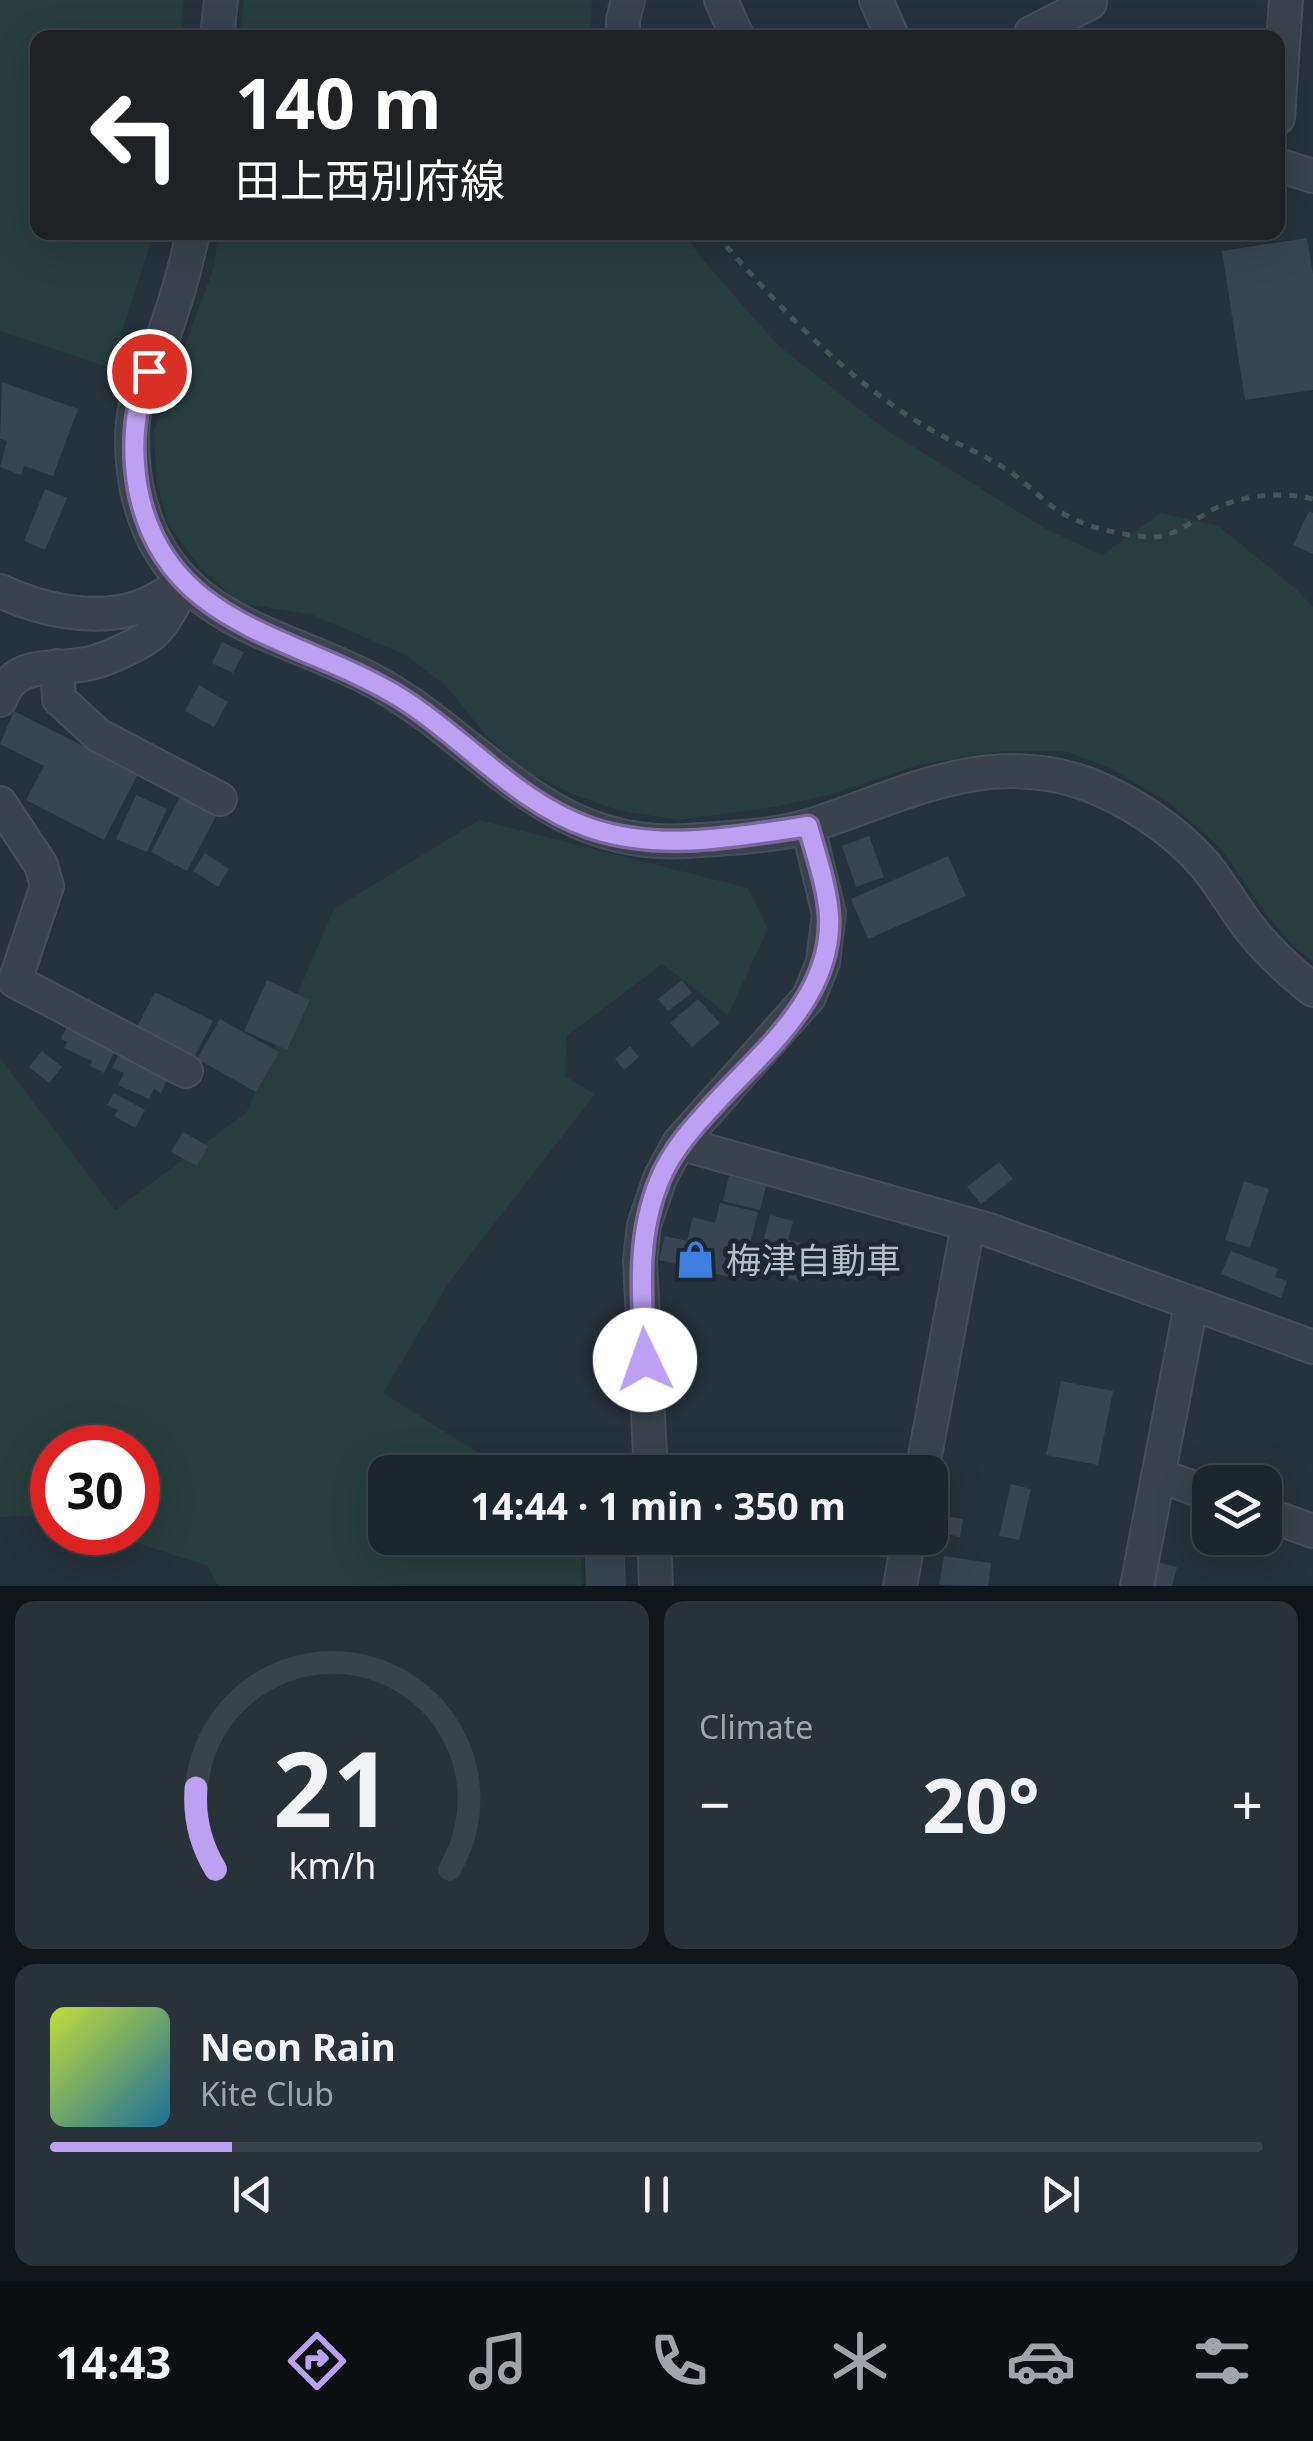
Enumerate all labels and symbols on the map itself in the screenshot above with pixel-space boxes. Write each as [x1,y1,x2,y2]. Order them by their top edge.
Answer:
pin [107,329,192,414]
place label: 梅津自動車 [726,1236,901,1283]
shop icon: 梅津自動車 [675,1238,717,1280]
position arrow [593,1308,697,1412]
speed limit sign: 30 [30,1425,160,1555]

